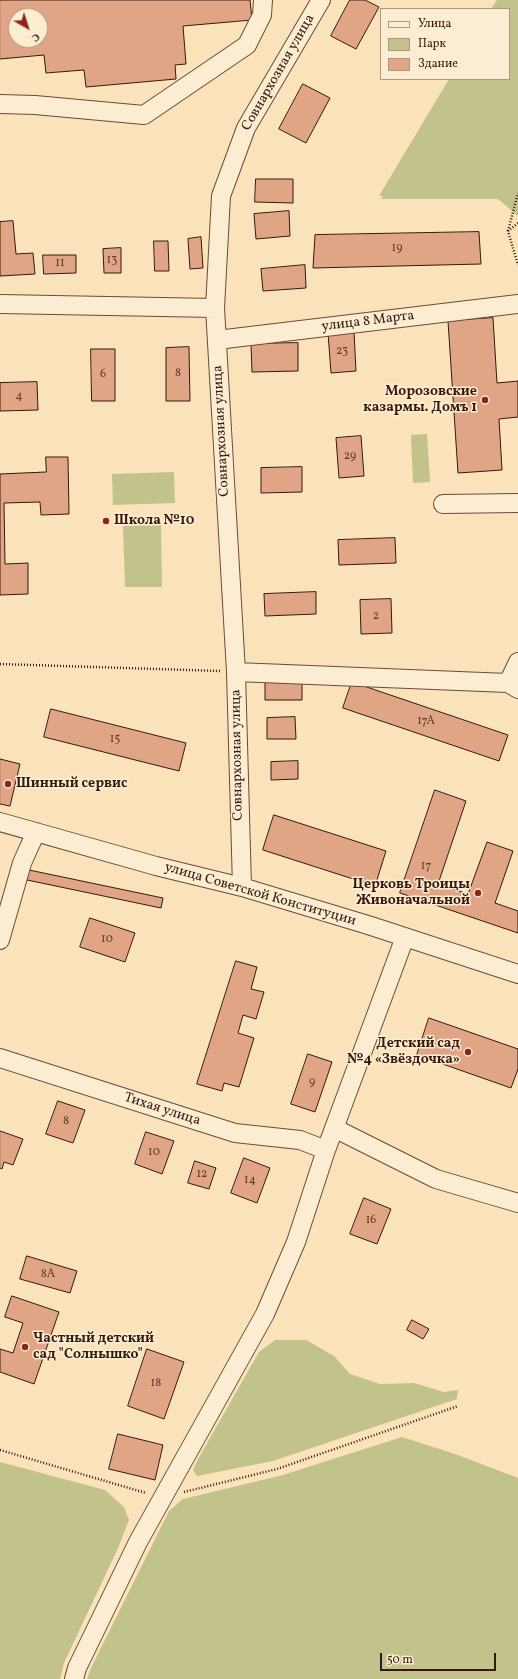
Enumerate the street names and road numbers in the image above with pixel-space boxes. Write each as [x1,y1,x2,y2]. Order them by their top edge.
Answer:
street label: Совнархозная улица [239,12,319,134]
street label: улица 8 Марта [321,308,415,336]
street label: Совнархозная улица [210,365,234,497]
street label: Совнархозная улица [228,689,248,821]
street label: улица Советской Конституции [162,860,358,930]
street label: Тихая улица [122,1090,202,1130]

